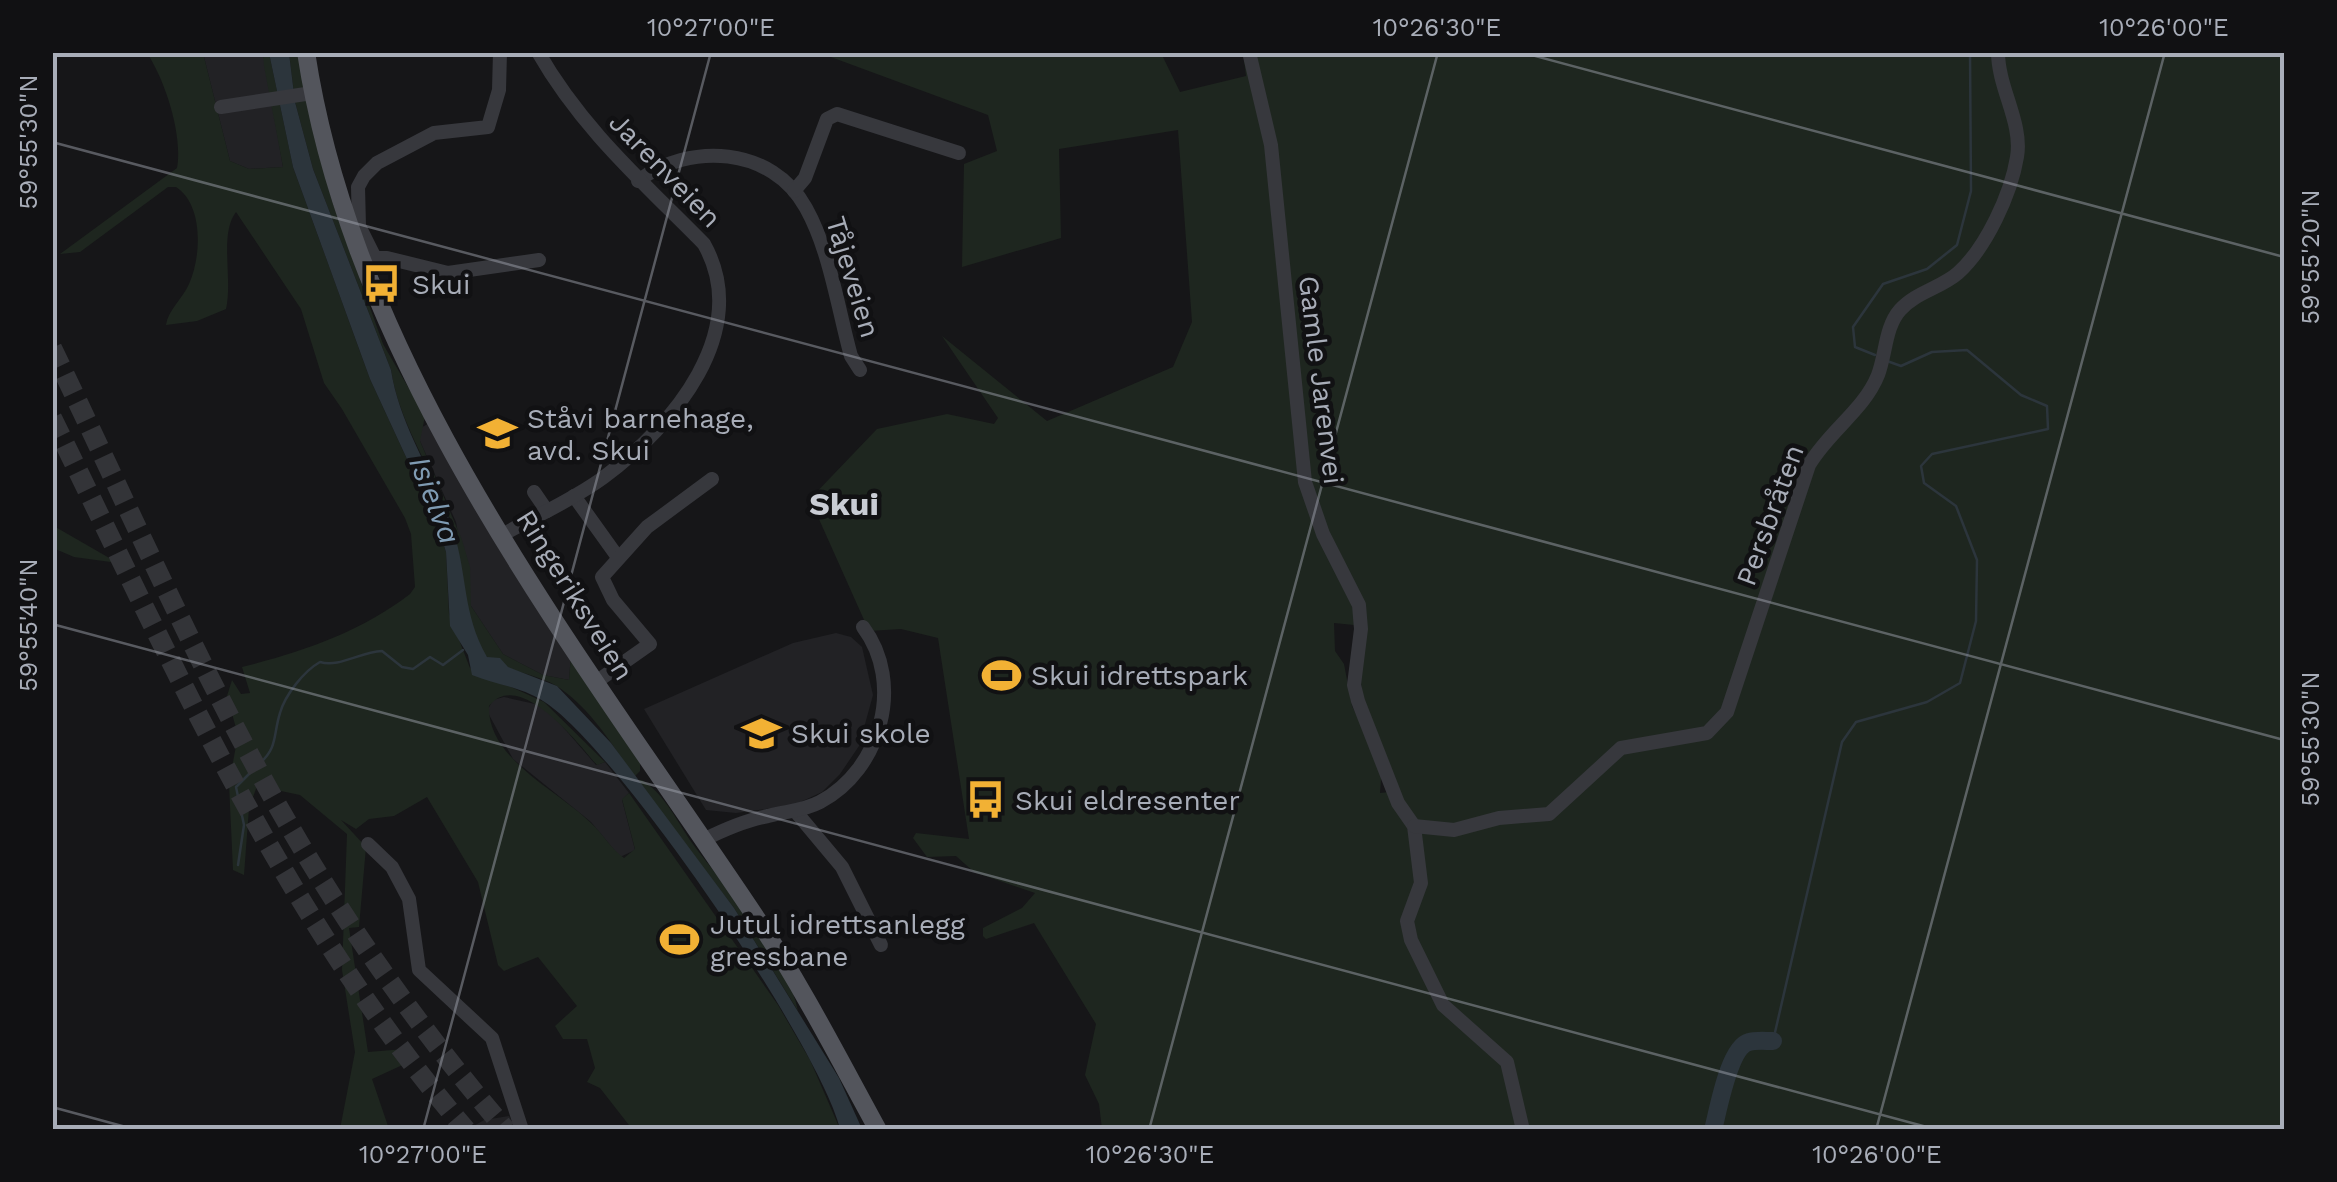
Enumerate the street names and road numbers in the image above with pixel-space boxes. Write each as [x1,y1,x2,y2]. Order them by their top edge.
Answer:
street label: Jarenveien [602,106,728,234]
street label: Tåjeveien [819,213,887,341]
street label: Gamle Jarenvei [1292,274,1350,486]
street label: Persbråten [1729,440,1811,590]
street label: Ringeriksveien [509,504,641,686]

